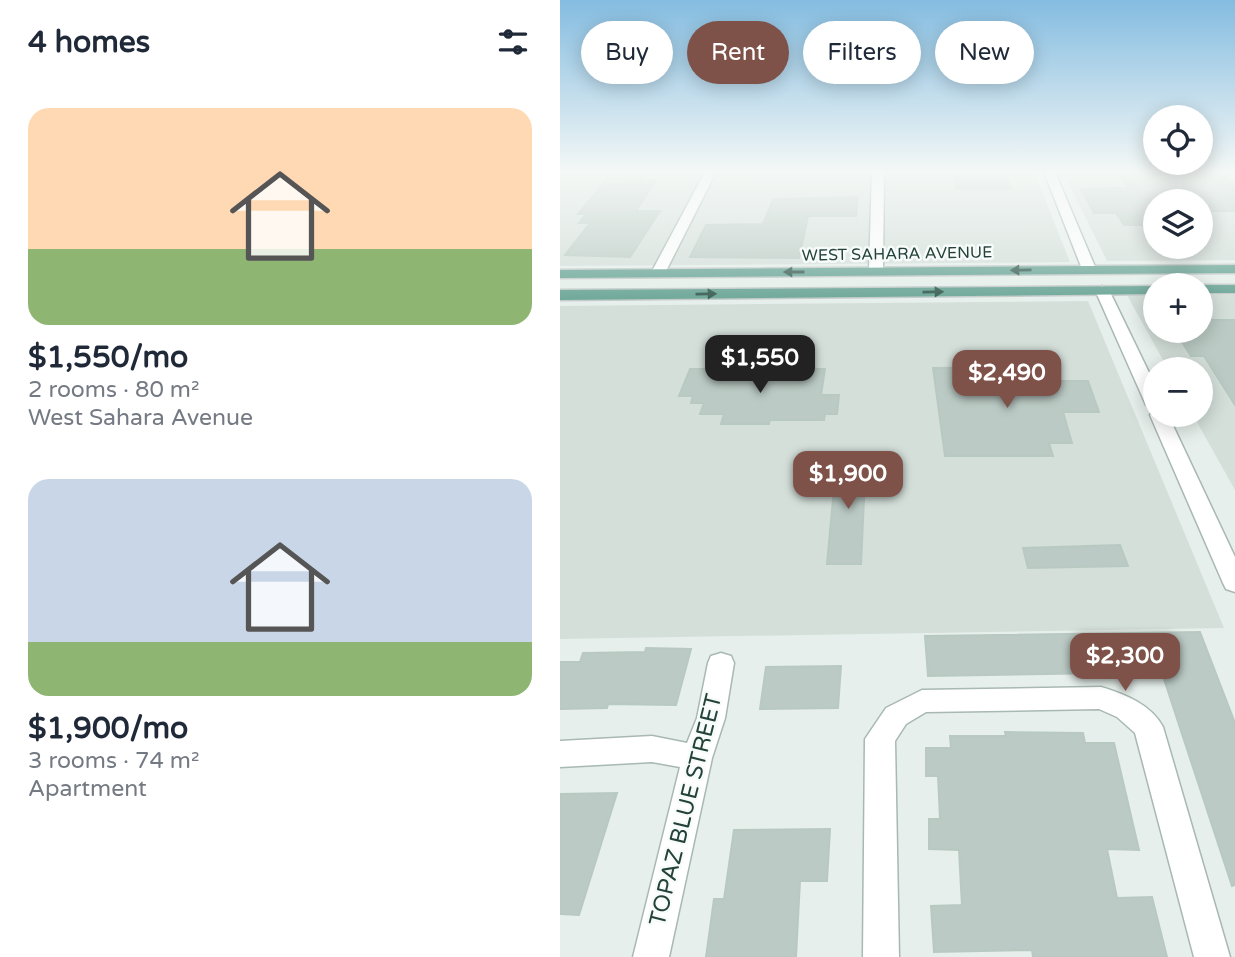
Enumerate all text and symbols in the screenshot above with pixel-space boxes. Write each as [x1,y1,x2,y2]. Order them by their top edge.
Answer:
chip: Buy [581,21,673,84]
chip: Rent [687,21,789,84]
chip: Filters [803,21,921,84]
chip: New [935,21,1034,84]
icon: filters [494,23,532,61]
text: 4 homes [28,24,150,61]
map controls [1143,105,1213,427]
button: locate [1143,105,1213,175]
icon: home [217,153,343,279]
button: layers [1143,189,1213,259]
street label: WEST SAHARA AVENUE [802,242,992,266]
one-way arrow [1010,264,1032,276]
one-way arrow [782,266,804,278]
button: + [1143,273,1213,343]
one-way arrow [923,286,945,297]
one-way arrow [695,288,717,300]
pin: $1,550 [703,336,817,395]
text: $1,550/mo [28,339,188,376]
text: $1,550 [721,344,799,372]
pin: $2,490 [950,350,1064,410]
button: − [1143,357,1213,427]
text: $2,490 [968,359,1046,387]
text: 2 rooms · 80 m² [28,376,199,404]
text: West Sahara Avenue [28,404,253,432]
pin: $1,900 [791,452,905,511]
text: $1,900 [809,460,887,488]
icon: home [217,524,343,650]
pin: $2,300 [1068,634,1182,693]
text: $2,300 [1086,642,1164,670]
street label: TOPAZ BLUE STREET [644,691,728,929]
text: $1,900/mo [28,710,188,747]
text: 3 rooms · 74 m² [28,747,199,775]
text: Apartment [28,775,147,803]

